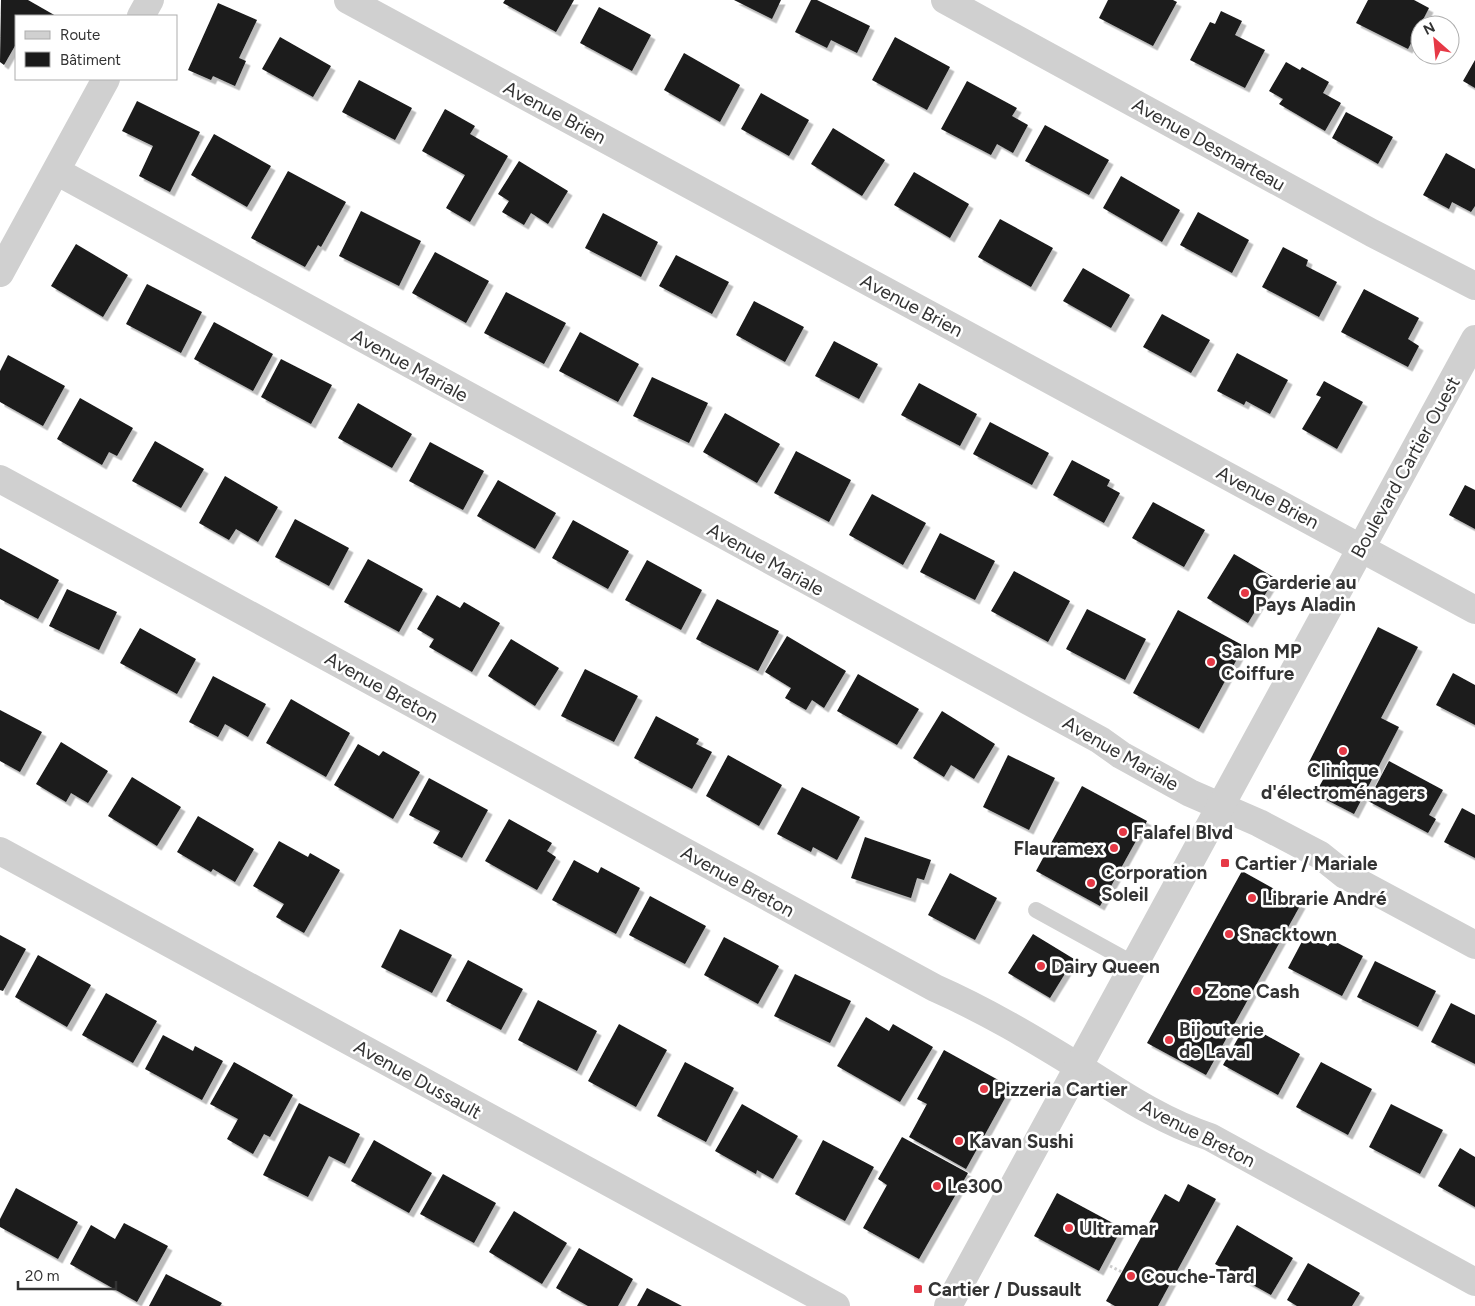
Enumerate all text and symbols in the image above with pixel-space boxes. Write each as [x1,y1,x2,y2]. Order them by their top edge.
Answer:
legend [15,15,178,80]
north arrow [1410,15,1460,65]
text: N [1421,19,1438,39]
text: Route [60,26,100,44]
text: Bâtiment [60,51,121,69]
street label: Avenue Brien [500,76,610,149]
street label: Avenue Desmarteau [1128,93,1289,196]
street label: Avenue Brien [857,269,967,342]
street label: Avenue Mariale [347,324,472,407]
street label: Boulevard Cartier Ouest [1346,373,1465,562]
street label: Avenue Brien [1213,461,1323,534]
street label: Avenue Mariale [703,518,828,601]
place label: Garderie au Pays Aladin [1255,571,1356,616]
marker: Garderie au Pays Aladin [1239,587,1251,599]
place label: Salon MP Coiffure [1221,640,1302,685]
street label: Avenue Breton [321,647,442,728]
marker: Salon MP Coiffure [1205,656,1217,668]
street label: Avenue Mariale [1059,711,1183,796]
marker: Clinique d'électroménagers [1337,745,1349,757]
place label: Clinique d'électroménagers [1261,759,1425,804]
place label: Falafel Blvd [1133,821,1233,844]
marker: Falafel Blvd [1117,826,1129,838]
place label: Flauramex [1014,837,1104,860]
street label: Avenue Breton [677,841,798,922]
marker: Flauramex [1108,842,1120,854]
place label: Cartier / Mariale [1235,852,1378,875]
marker: Cartier / Mariale [1219,857,1231,869]
place label: Corporation Soleil [1101,861,1207,906]
marker: Corporation Soleil [1085,877,1097,889]
place label: Librarie André [1262,887,1387,910]
marker: Librarie André [1246,892,1258,904]
place label: Snacktown [1239,923,1337,946]
marker: Snacktown [1223,928,1235,940]
place label: Dairy Queen [1051,955,1160,978]
marker: Dairy Queen [1035,960,1047,972]
place label: Zone Cash [1207,980,1299,1003]
marker: Zone Cash [1191,985,1203,997]
place label: Bijouterie de Laval [1179,1018,1264,1063]
marker: Bijouterie de Laval [1163,1034,1175,1046]
street label: Avenue Dussault [350,1035,485,1124]
place label: Pizzeria Cartier [994,1078,1127,1101]
marker: Pizzeria Cartier [978,1083,990,1095]
street label: Avenue Breton [1136,1095,1259,1172]
place label: Kavan Sushi [969,1130,1074,1153]
marker: Kavan Sushi [953,1135,965,1147]
place label: Le300 [947,1175,1003,1198]
marker: Le300 [931,1180,943,1192]
place label: Ultramar [1079,1217,1156,1240]
marker: Ultramar [1063,1222,1075,1234]
scale bar [18,1258,115,1290]
place label: Couche-Tard [1141,1265,1255,1288]
text: 20 m [25,1267,59,1285]
marker: Couche-Tard [1125,1270,1137,1282]
place label: Cartier / Dussault [928,1278,1082,1301]
marker: Cartier / Dussault [912,1283,924,1295]

